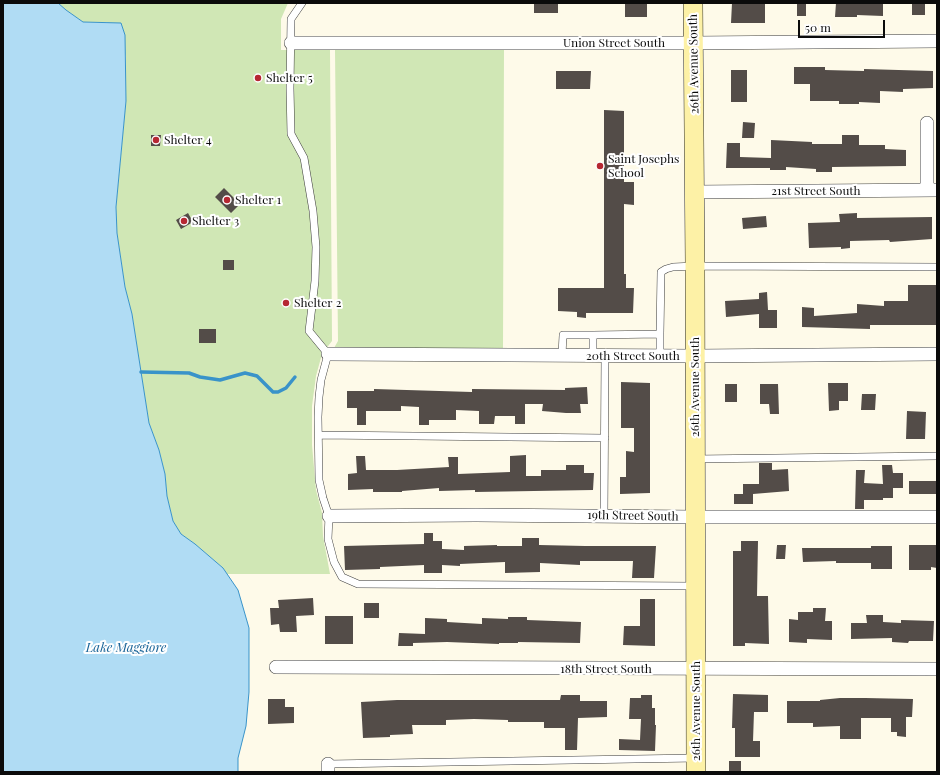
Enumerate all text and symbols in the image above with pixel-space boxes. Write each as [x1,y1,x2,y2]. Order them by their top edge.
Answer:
scale bar [800,12,887,38]
street label: 26th Avenue South [686,14,702,114]
text: 50 m [805,19,831,35]
street label: Union Street South [563,36,665,50]
place label: Shelter 5 [266,71,313,85]
marker: Shelter 5 [253,73,263,83]
place label: Shelter 4 [164,133,212,147]
marker: Shelter 4 [151,135,161,145]
place label: Saint Josephs School [608,152,679,180]
marker: Saint Josephs School [595,161,605,171]
street label: 21st Street South [771,184,861,198]
place label: Shelter 1 [235,193,281,207]
marker: Shelter 1 [222,195,232,205]
place label: Shelter 3 [192,214,239,228]
marker: Shelter 3 [179,216,189,226]
place label: Shelter 2 [294,296,341,310]
marker: Shelter 2 [281,298,291,308]
street label: 26th Avenue South [688,337,702,437]
street label: 20th Street South [586,349,680,363]
street label: 19th Street South [587,508,679,524]
water label: Lake Maggiore [86,640,166,656]
street label: 26th Avenue South [689,661,703,761]
street label: 18th Street South [560,662,652,676]

